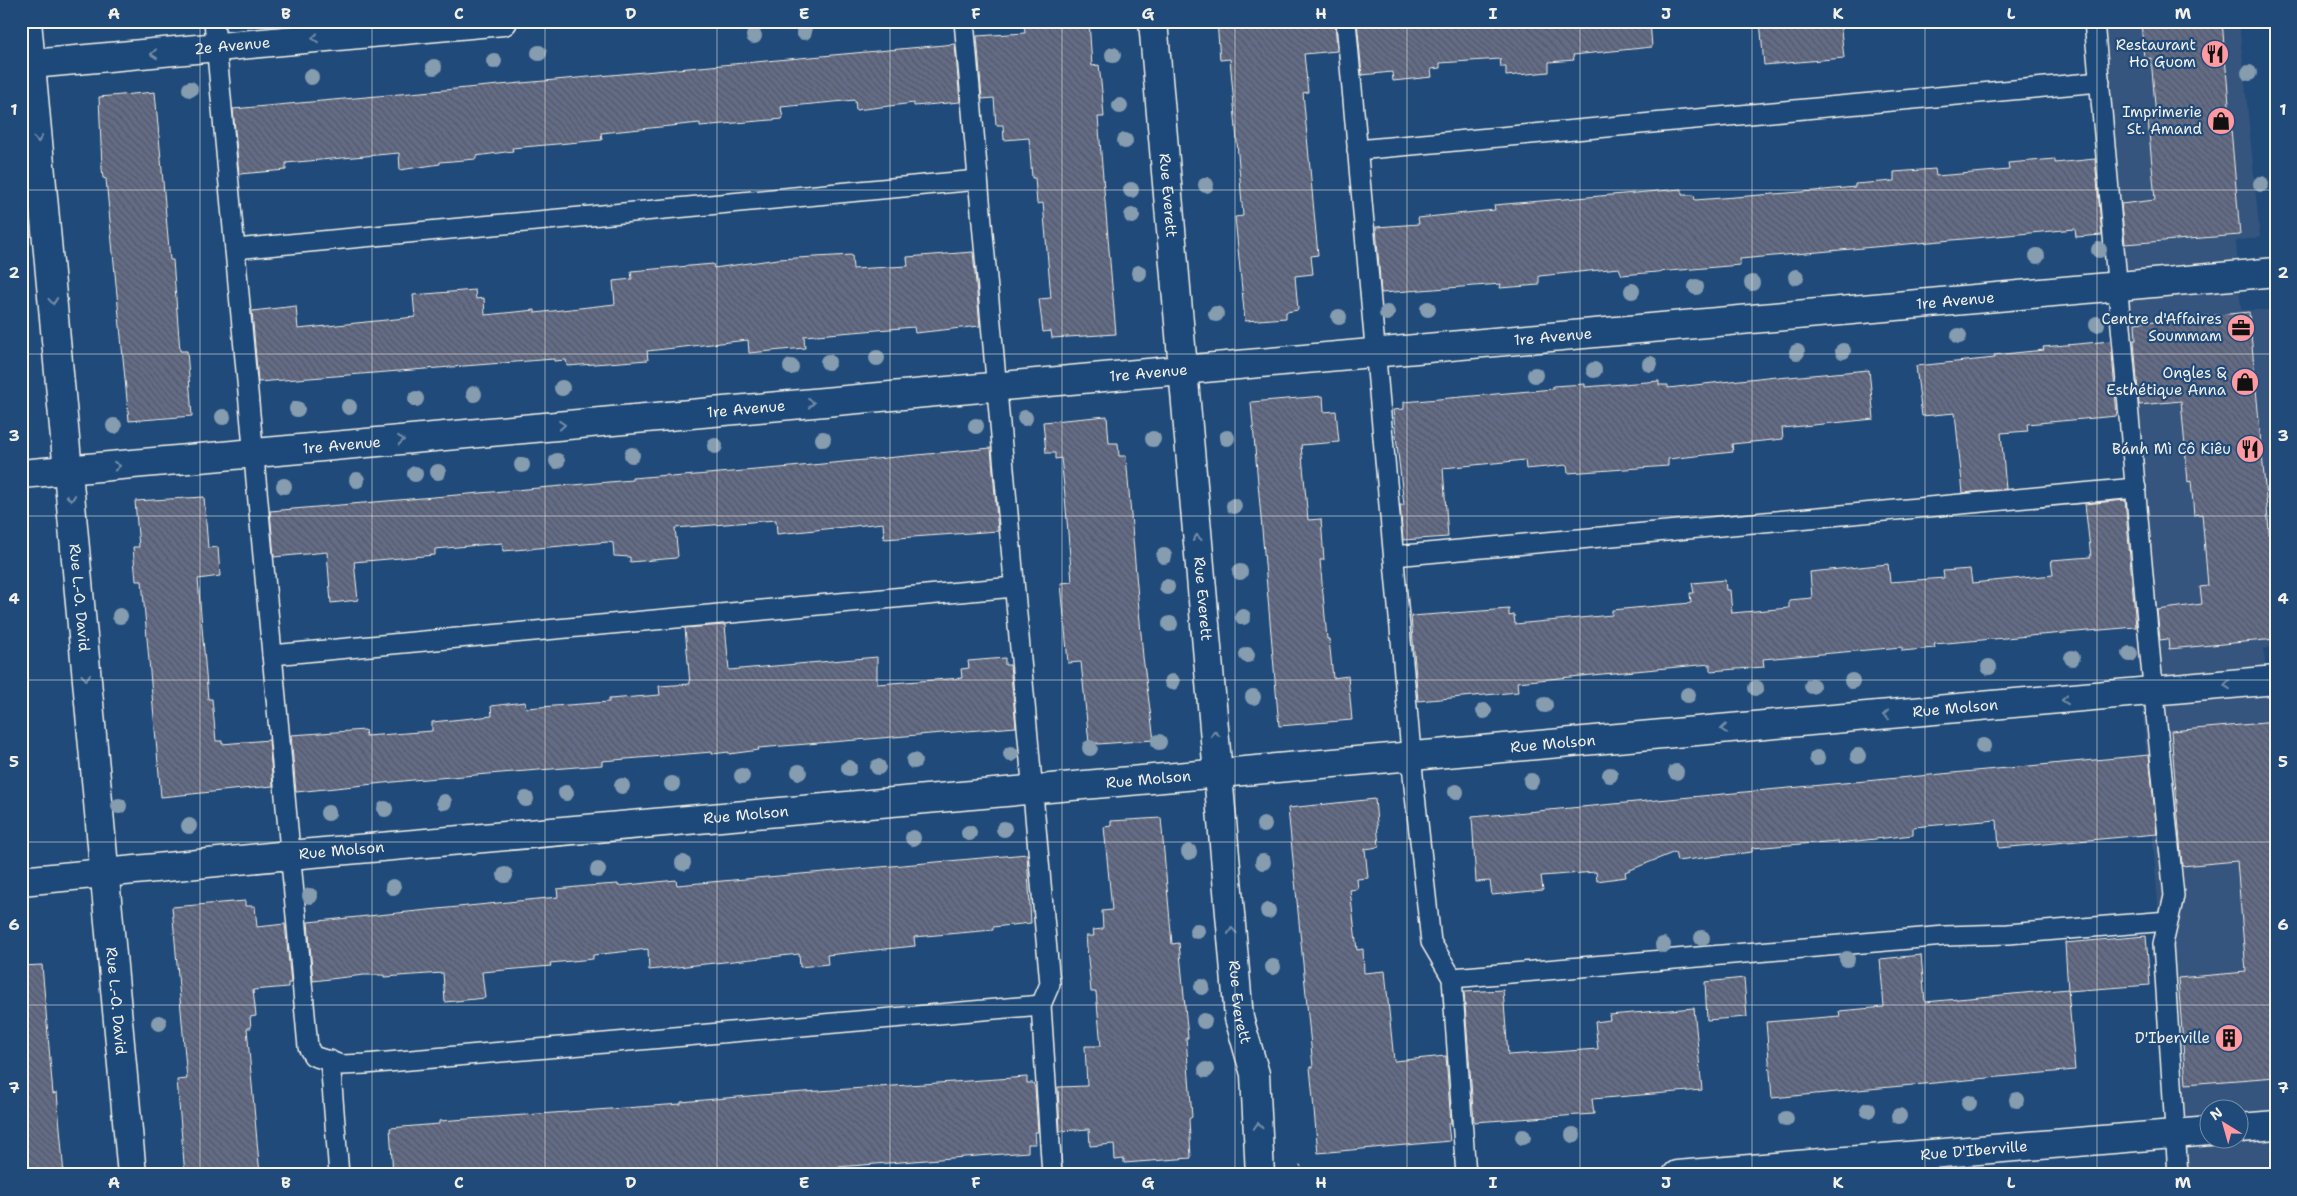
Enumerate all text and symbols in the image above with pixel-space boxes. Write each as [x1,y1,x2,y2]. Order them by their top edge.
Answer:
text: A [108,3,120,24]
text: B [281,3,291,24]
text: C [454,3,464,24]
text: D [625,3,637,24]
text: E [799,3,809,24]
text: F [971,3,981,24]
text: G [1142,3,1155,24]
text: H [1315,3,1327,24]
text: I [1489,3,1498,24]
text: J [1661,3,1671,24]
text: K [1833,3,1844,24]
text: L [2007,3,2016,24]
text: M [2175,3,2192,24]
street label: 2e Avenue [193,32,271,59]
one-way arrow [311,33,319,44]
place label: Restaurant Ho Guom [2116,35,2196,72]
restaurant icon: Restaurant Ho Guom [2200,39,2230,69]
one-way arrow [149,48,157,59]
text: 1 [10,99,18,120]
text: 1 [2279,99,2287,120]
place label: Imprimerie St. Amand [2122,102,2202,139]
shop icon: Imprimerie St. Amand [2206,106,2236,136]
one-way arrow [32,136,43,144]
street label: Rue Everett [1154,153,1182,238]
text: 2 [8,262,20,283]
text: 2 [2277,262,2289,283]
street label: 1re Avenue [1915,287,1995,314]
one-way arrow [47,298,58,306]
place label: Centre d'Affaires Soummam [2102,309,2222,346]
office icon: Centre d'Affaires Soummam [2226,313,2256,343]
street label: 1re Avenue [1513,323,1593,350]
street label: 1re Avenue [1108,360,1189,386]
place label: Ongles & Esthétique Anna [2106,363,2227,400]
shop icon: Ongles & Esthétique Anna [2230,367,2260,397]
street label: 1re Avenue [706,396,786,423]
one-way arrow [808,397,816,408]
one-way arrow [559,420,567,431]
text: 3 [8,425,20,446]
text: 3 [2277,425,2289,446]
street label: 1re Avenue [302,432,382,459]
restaurant icon: Bánh Mì Cô Kiêu [2235,434,2265,464]
one-way arrow [397,435,405,446]
place label: Bánh Mì Cô Kiêu [2112,439,2231,459]
one-way arrow [113,461,121,472]
one-way arrow [65,494,76,502]
one-way arrow [1192,533,1203,541]
street label: Rue L.-O. David [65,543,94,653]
street label: Rue Everett [1189,556,1216,642]
text: 4 [8,588,20,609]
text: 4 [2277,588,2289,609]
one-way arrow [80,674,91,682]
one-way arrow [2223,679,2231,690]
one-way arrow [2061,694,2069,705]
street label: Rue Molson [1912,695,1999,722]
one-way arrow [1882,709,1890,720]
one-way arrow [1720,723,1728,734]
one-way arrow [1210,730,1221,738]
street label: Rue Molson [1509,730,1596,757]
text: 5 [9,751,19,772]
text: 5 [2278,751,2288,772]
street label: Rue Molson [1105,766,1192,793]
street label: Rue Molson [702,801,789,829]
street label: Rue Molson [298,837,385,864]
text: 6 [8,914,20,935]
text: 6 [2277,914,2289,935]
one-way arrow [1227,927,1238,935]
street label: Rue L.-O. David [101,946,131,1056]
street label: Rue Everett [1224,960,1256,1046]
building icon: D'Iberville [2214,1023,2244,1053]
place label: D'Iberville [2135,1028,2210,1048]
text: 7 [8,1077,20,1098]
text: 7 [2277,1077,2289,1098]
north arrow [2200,1098,2250,1148]
text: N [2206,1103,2226,1124]
one-way arrow [1252,1122,1263,1130]
street label: Rue D'Iberville [1920,1136,2028,1165]
text: A [108,1172,120,1193]
text: B [281,1172,291,1193]
text: C [454,1172,464,1193]
text: D [625,1172,637,1193]
text: E [799,1172,809,1193]
text: F [971,1172,981,1193]
text: G [1142,1172,1155,1193]
text: H [1315,1172,1327,1193]
text: I [1489,1172,1498,1193]
text: J [1661,1172,1671,1193]
text: K [1833,1172,1844,1193]
text: L [2007,1172,2016,1193]
text: M [2175,1172,2192,1193]

